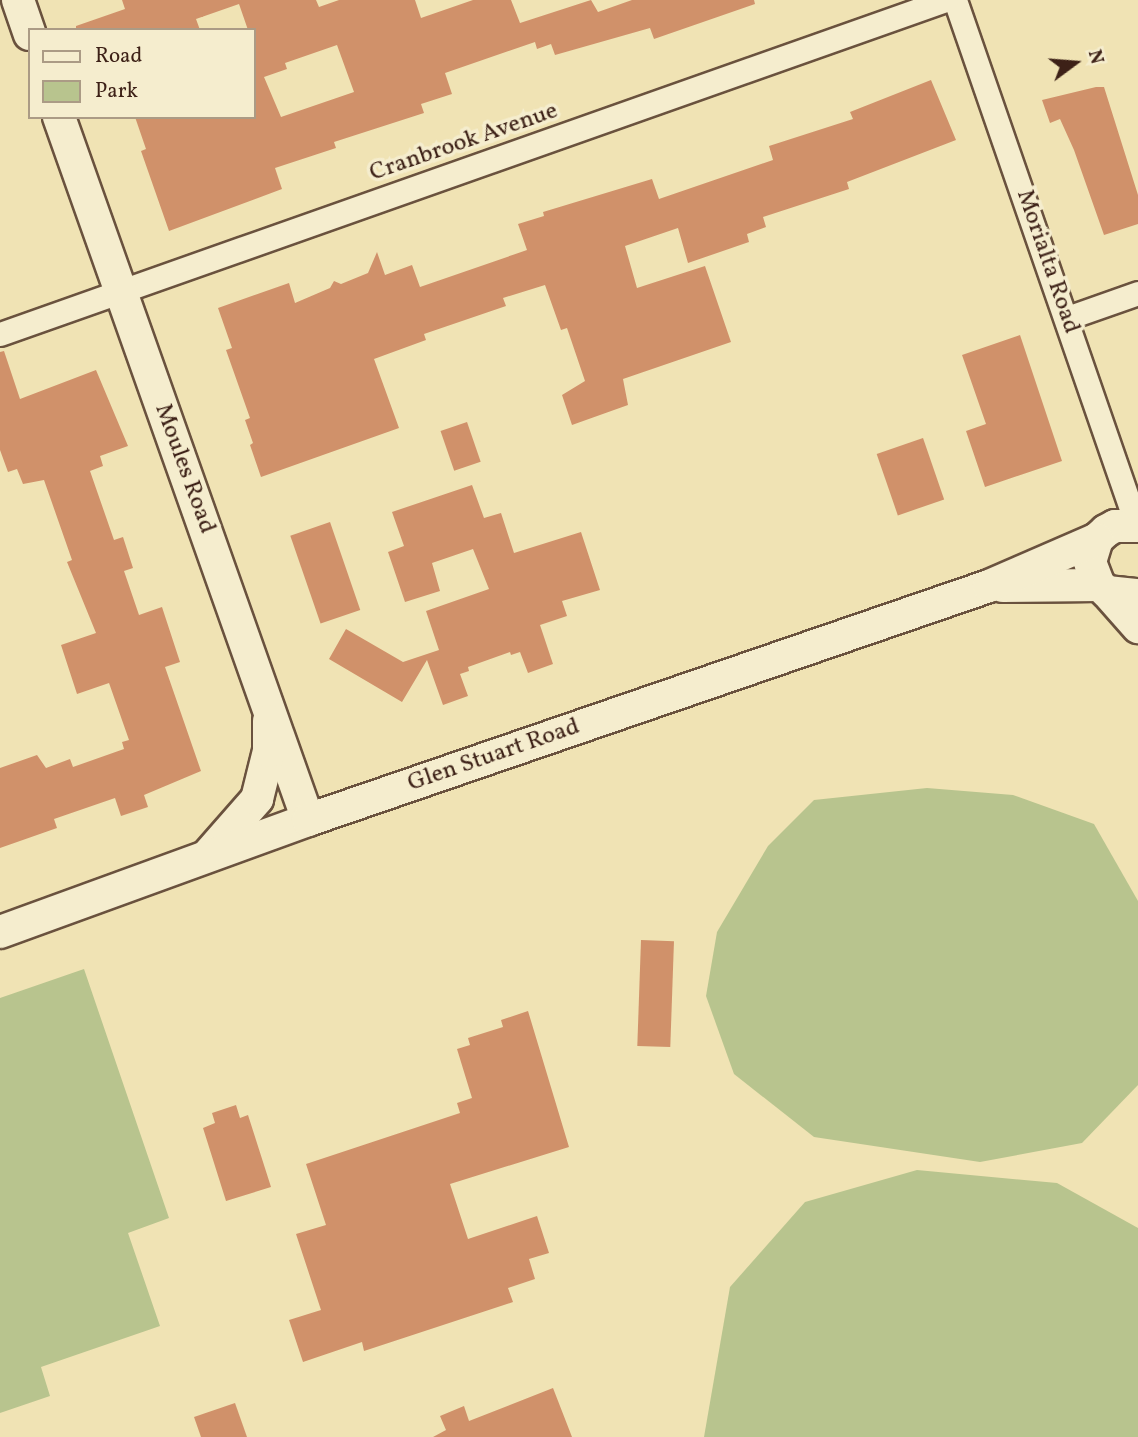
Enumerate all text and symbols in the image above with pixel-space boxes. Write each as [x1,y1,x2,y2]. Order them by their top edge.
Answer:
legend [28,28,256,119]
north arrow [1040,28,1110,98]
text: Road [95,42,142,71]
text: N [1081,47,1110,67]
text: Park [95,77,138,106]
street label: Cranbrook Avenue [366,97,562,189]
street label: Morialta Road [1009,186,1085,338]
street label: Moules Road [147,400,221,538]
street label: Glen Stuart Road [404,713,584,799]

